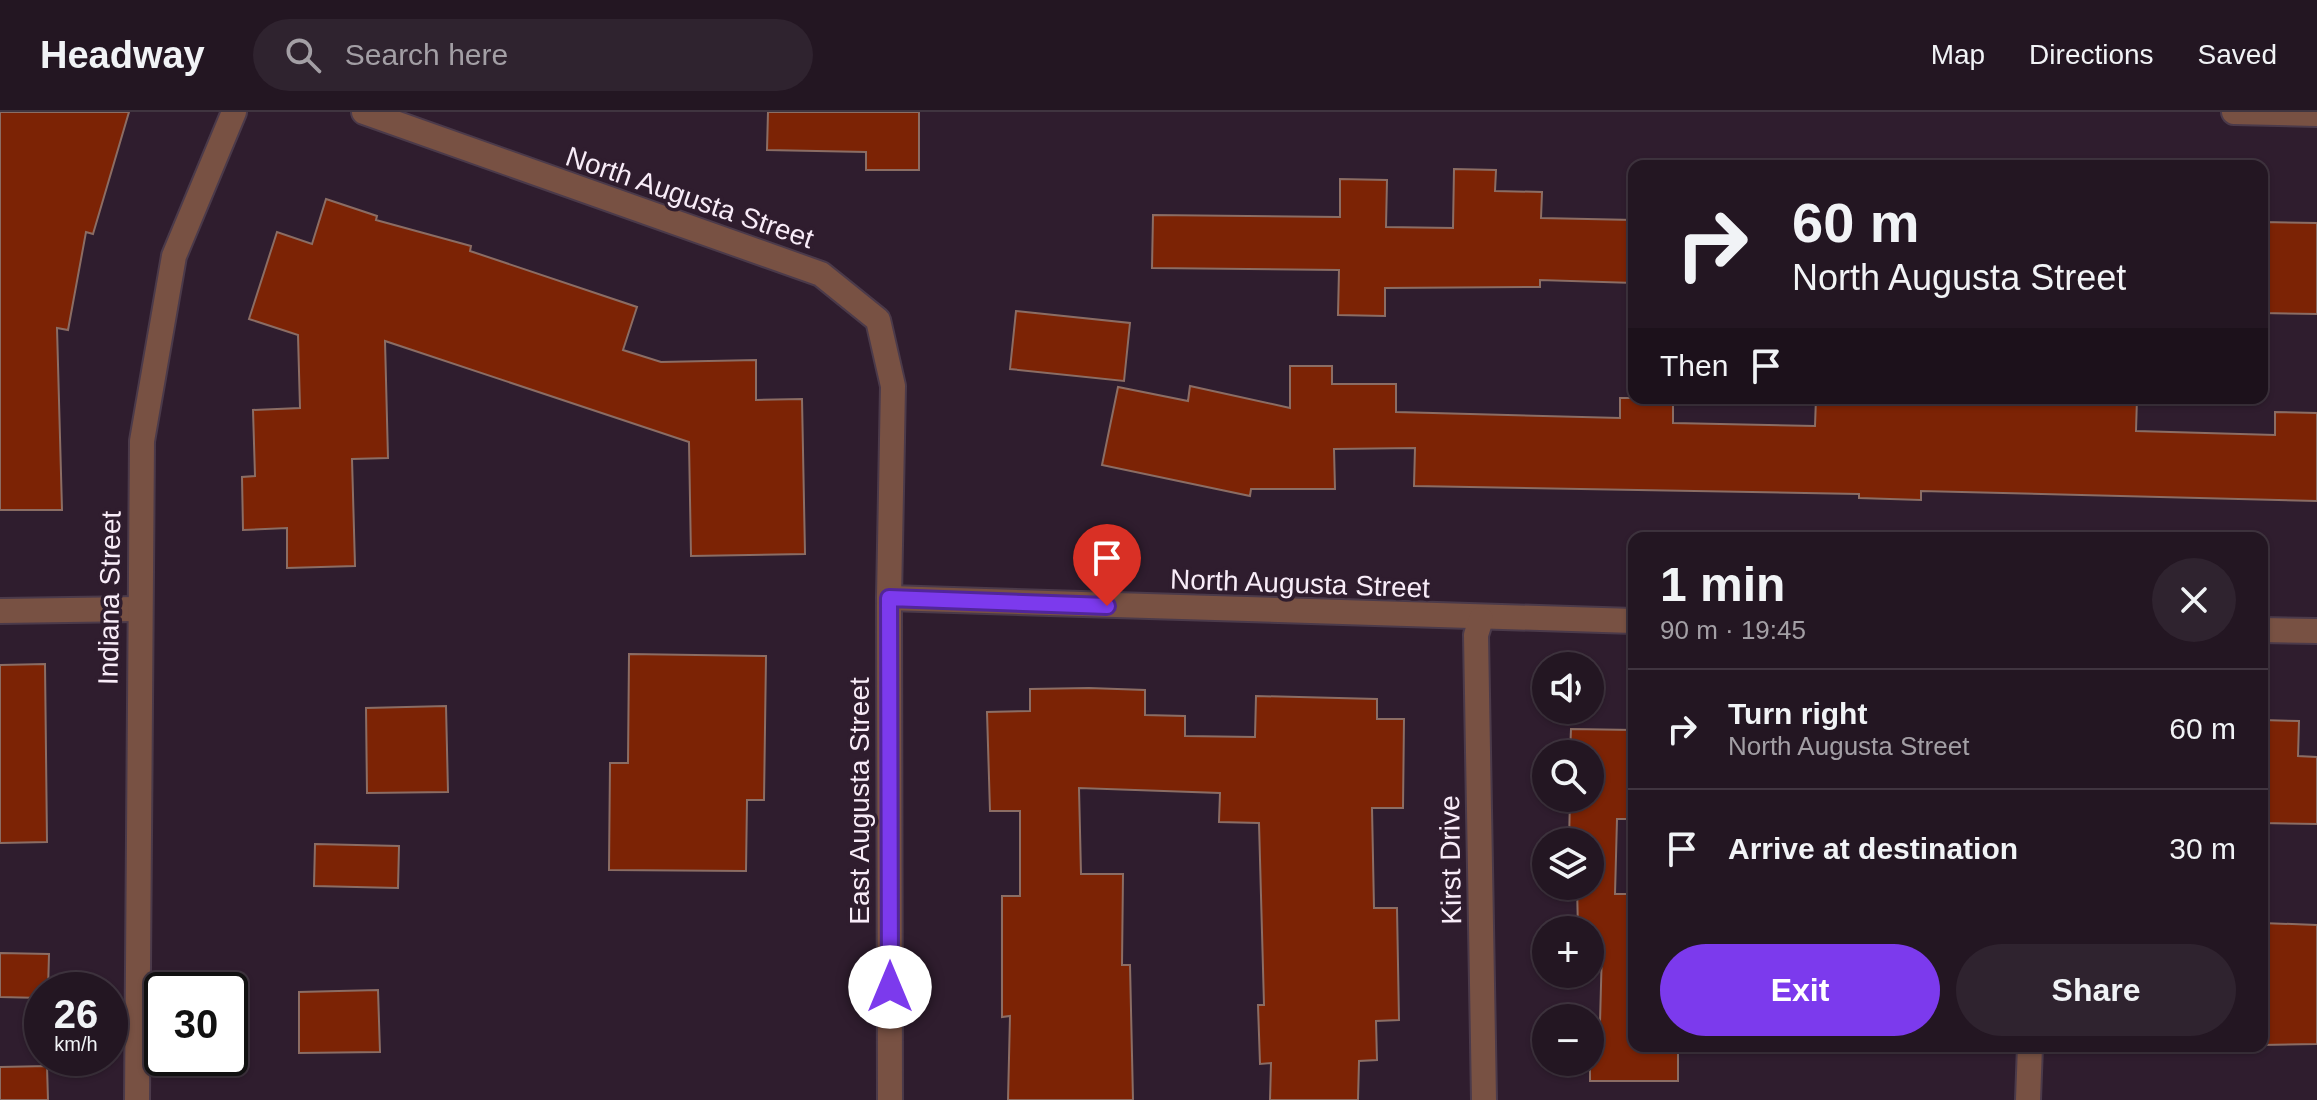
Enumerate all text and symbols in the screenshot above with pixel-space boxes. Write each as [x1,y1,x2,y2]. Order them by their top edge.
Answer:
search box [253,19,813,91]
icon: search [281,33,325,77]
text: Headway [40,34,205,76]
text: Search here [345,38,508,71]
text: Map [1931,39,1985,70]
text: Directions [2029,39,2154,70]
text: Saved [2198,39,2277,70]
street label: North Augusta Street [562,141,818,255]
text: 60 m [1792,191,1920,254]
icon: right [1660,192,1764,296]
text: North Augusta Street [1792,257,2126,298]
icon: arrive [1744,344,1788,388]
text: Then [1660,349,1728,382]
street label: Indiana Street [92,510,127,685]
pin [1073,524,1141,606]
icon: arrive [1085,536,1129,580]
text: 1 min [1660,558,1785,611]
button: close [2152,558,2236,642]
street label: North Augusta Street [1170,563,1431,604]
text: 90 m · 19:45 [1660,615,1806,645]
map controls [1532,652,1604,1076]
button: sound [1532,652,1604,724]
street label: East Augusta Street [844,677,875,925]
text: Turn right [1728,697,1867,730]
icon: right [1660,707,1704,751]
text: 60 m [2169,712,2236,745]
text: North Augusta Street [1728,731,1969,761]
button: search [1532,740,1604,812]
street label: Kirst Drive [1434,795,1467,925]
icon: arrive [1660,827,1704,871]
button: layers [1532,828,1604,900]
text: Arrive at destination [1728,832,2018,865]
text: 30 m [2169,832,2236,865]
button: + [1532,916,1604,988]
button: Exit [1660,944,1940,1036]
button: Share [1956,944,2236,1036]
position arrow [848,945,932,1029]
speed limit sign: 30 [144,972,248,1076]
text: 26 [54,992,98,1036]
button: − [1532,1004,1604,1076]
text: km/h [54,1033,98,1055]

